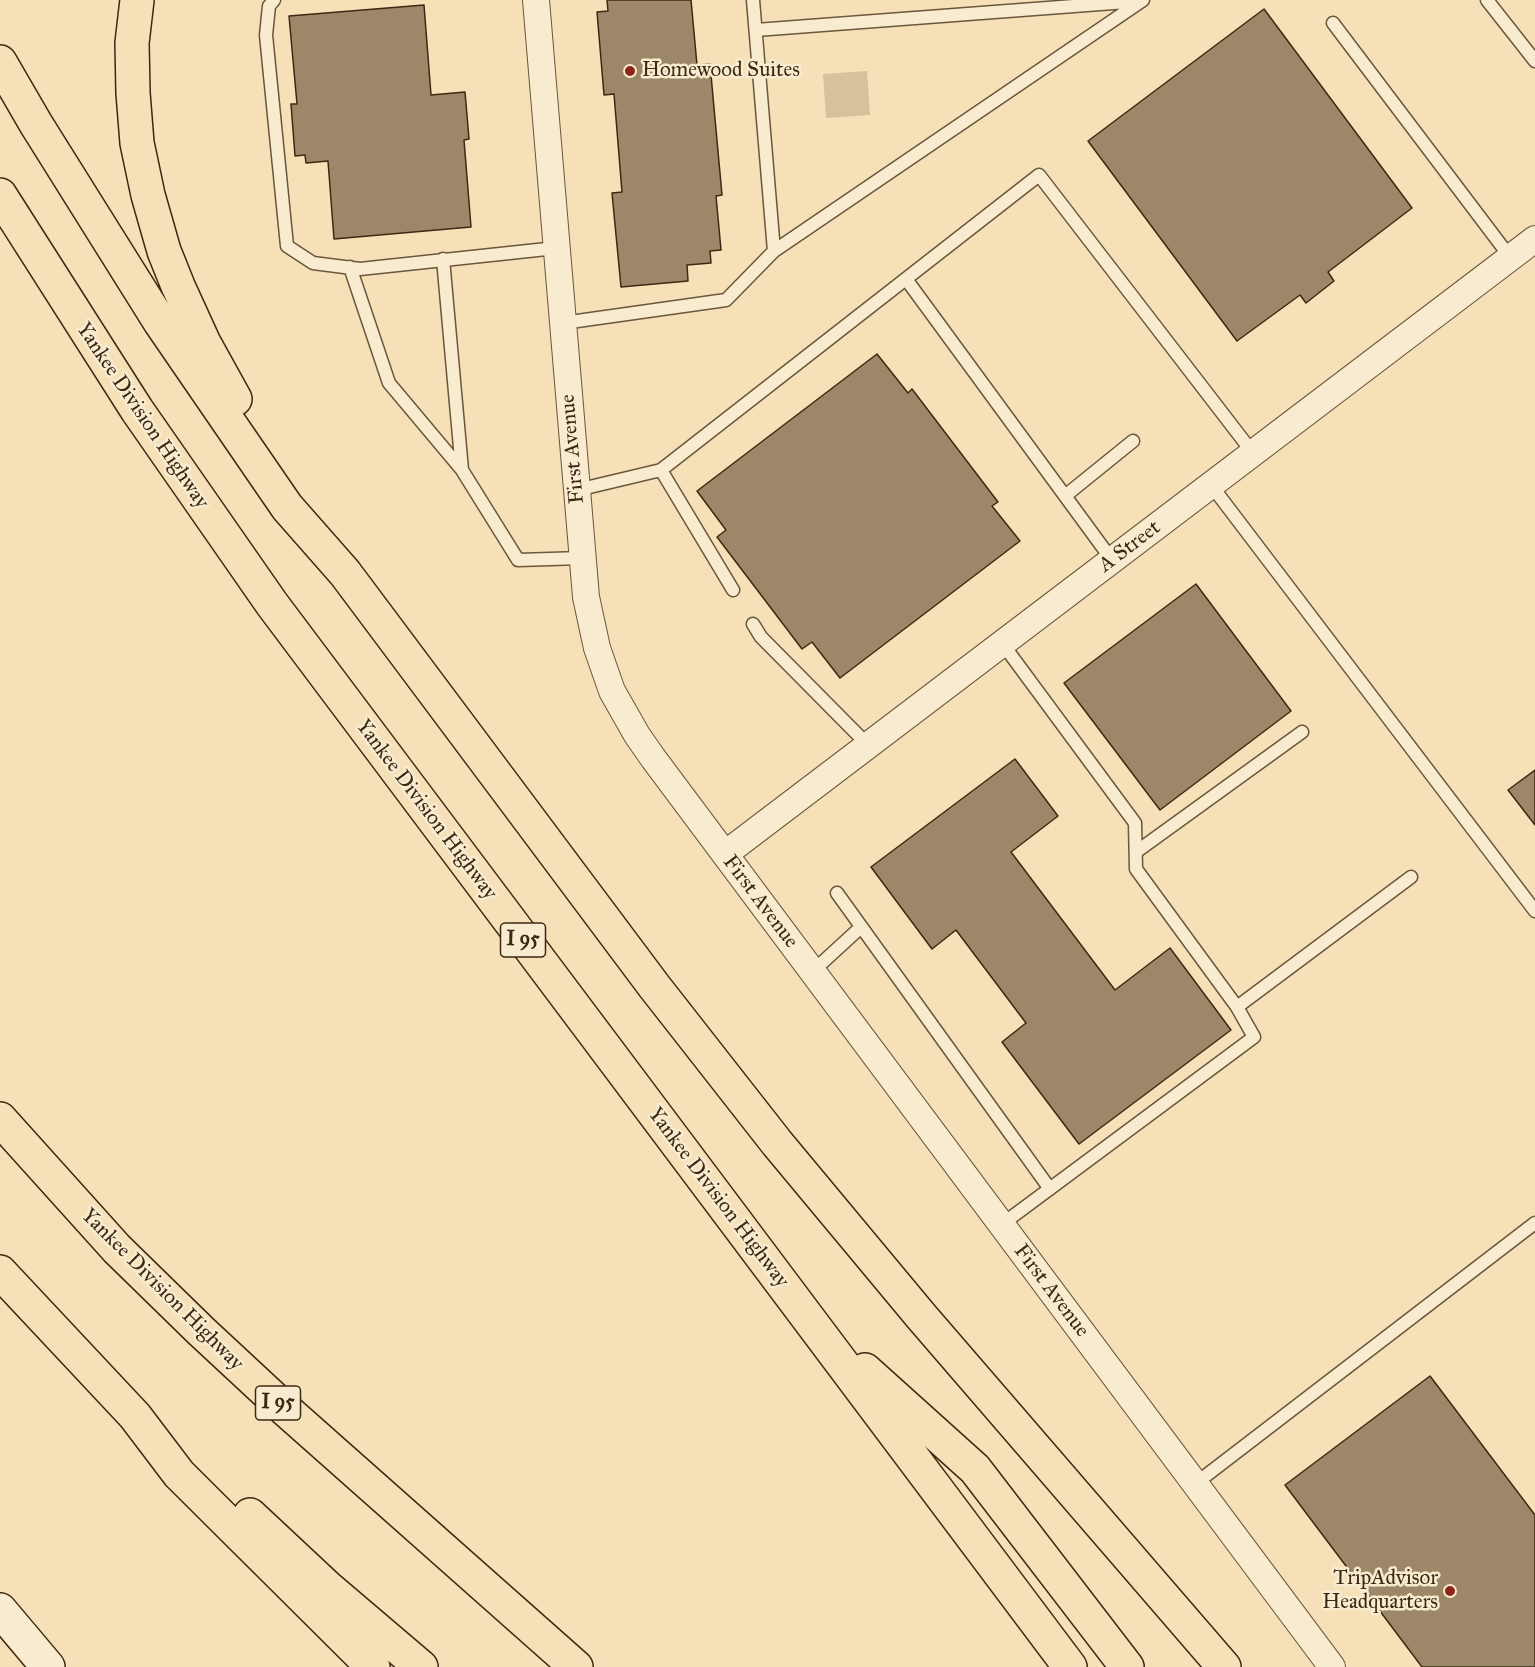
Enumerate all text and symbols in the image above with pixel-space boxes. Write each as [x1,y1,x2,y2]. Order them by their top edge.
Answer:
place label: Homewood Suites [642,58,800,84]
marker: Homewood Suites [623,64,637,78]
street label: Yankee Division Highway [70,318,214,514]
street label: First Avenue [556,393,590,505]
street label: A Street [1094,516,1166,578]
street label: Yankee Division Highway [350,715,502,905]
street label: First Avenue [717,850,803,954]
road number: I 95 [500,923,546,957]
street label: Yankee Division Highway [642,1103,794,1293]
street label: Yankee Division Highway [76,1204,248,1376]
street label: First Avenue [1008,1239,1094,1343]
road number: I 95 [256,1386,300,1420]
place label: TripAdvisor Headquarters [1322,1566,1438,1616]
marker: TripAdvisor Headquarters [1443,1584,1457,1598]

